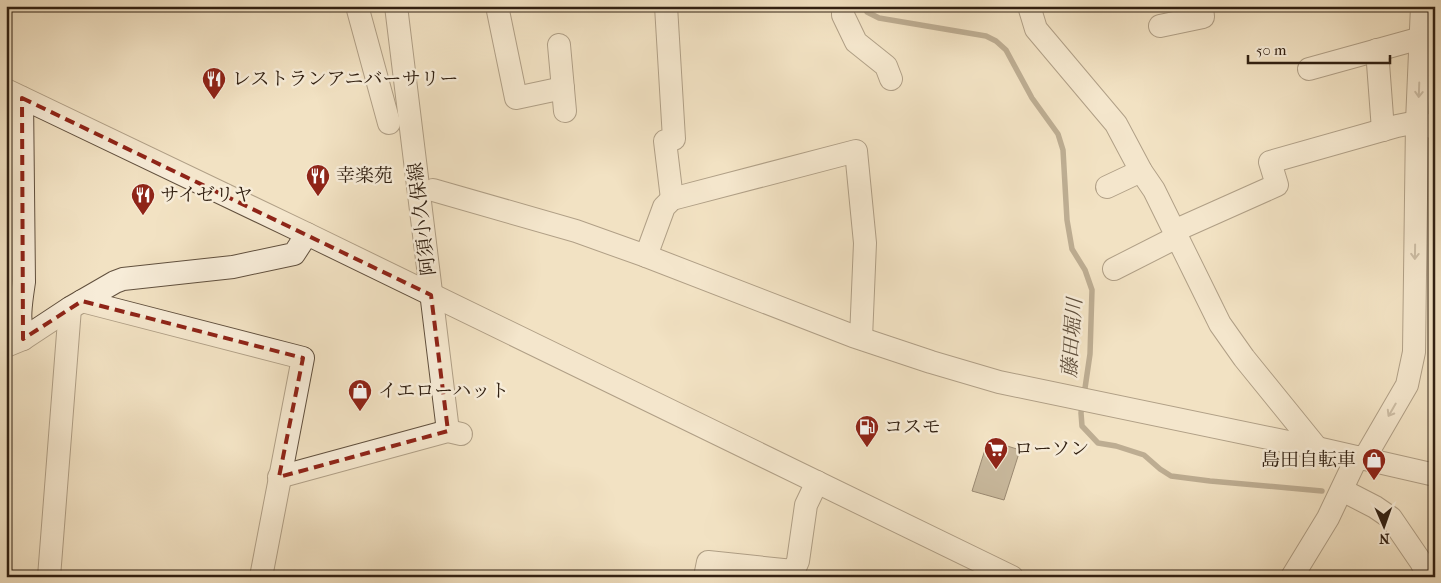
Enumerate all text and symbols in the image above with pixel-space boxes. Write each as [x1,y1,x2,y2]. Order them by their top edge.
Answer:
scale bar [1248,32,1391,64]
text: 50 m [1256,41,1287,59]
restaurant icon: レストランアニバーサリー [201,66,227,100]
place label: レストランアニバーサリー [232,68,458,90]
one-way arrow [1414,82,1423,98]
street label: 阿須小久保線 [404,161,440,277]
restaurant icon: 幸楽苑 [305,163,331,197]
place label: 幸楽苑 [336,165,393,187]
restaurant icon: サイゼリヤ [130,182,156,216]
place label: サイゼリヤ [160,184,253,206]
one-way arrow [1411,244,1420,260]
water label: 藤田堀川 [1058,295,1086,379]
shop icon: イエローハット [347,378,373,412]
place label: イエローハット [378,380,509,402]
one-way arrow [1387,403,1397,417]
fuel station icon: コスモ [854,414,880,448]
place label: コスモ [884,416,941,438]
supermarket icon: ローソン [983,436,1009,470]
place label: ローソン [1014,438,1089,460]
shop icon: 島田自転車 [1361,447,1387,481]
place label: 島田自転車 [1261,449,1356,471]
north arrow [1358,500,1408,550]
text: N [1378,530,1390,547]

